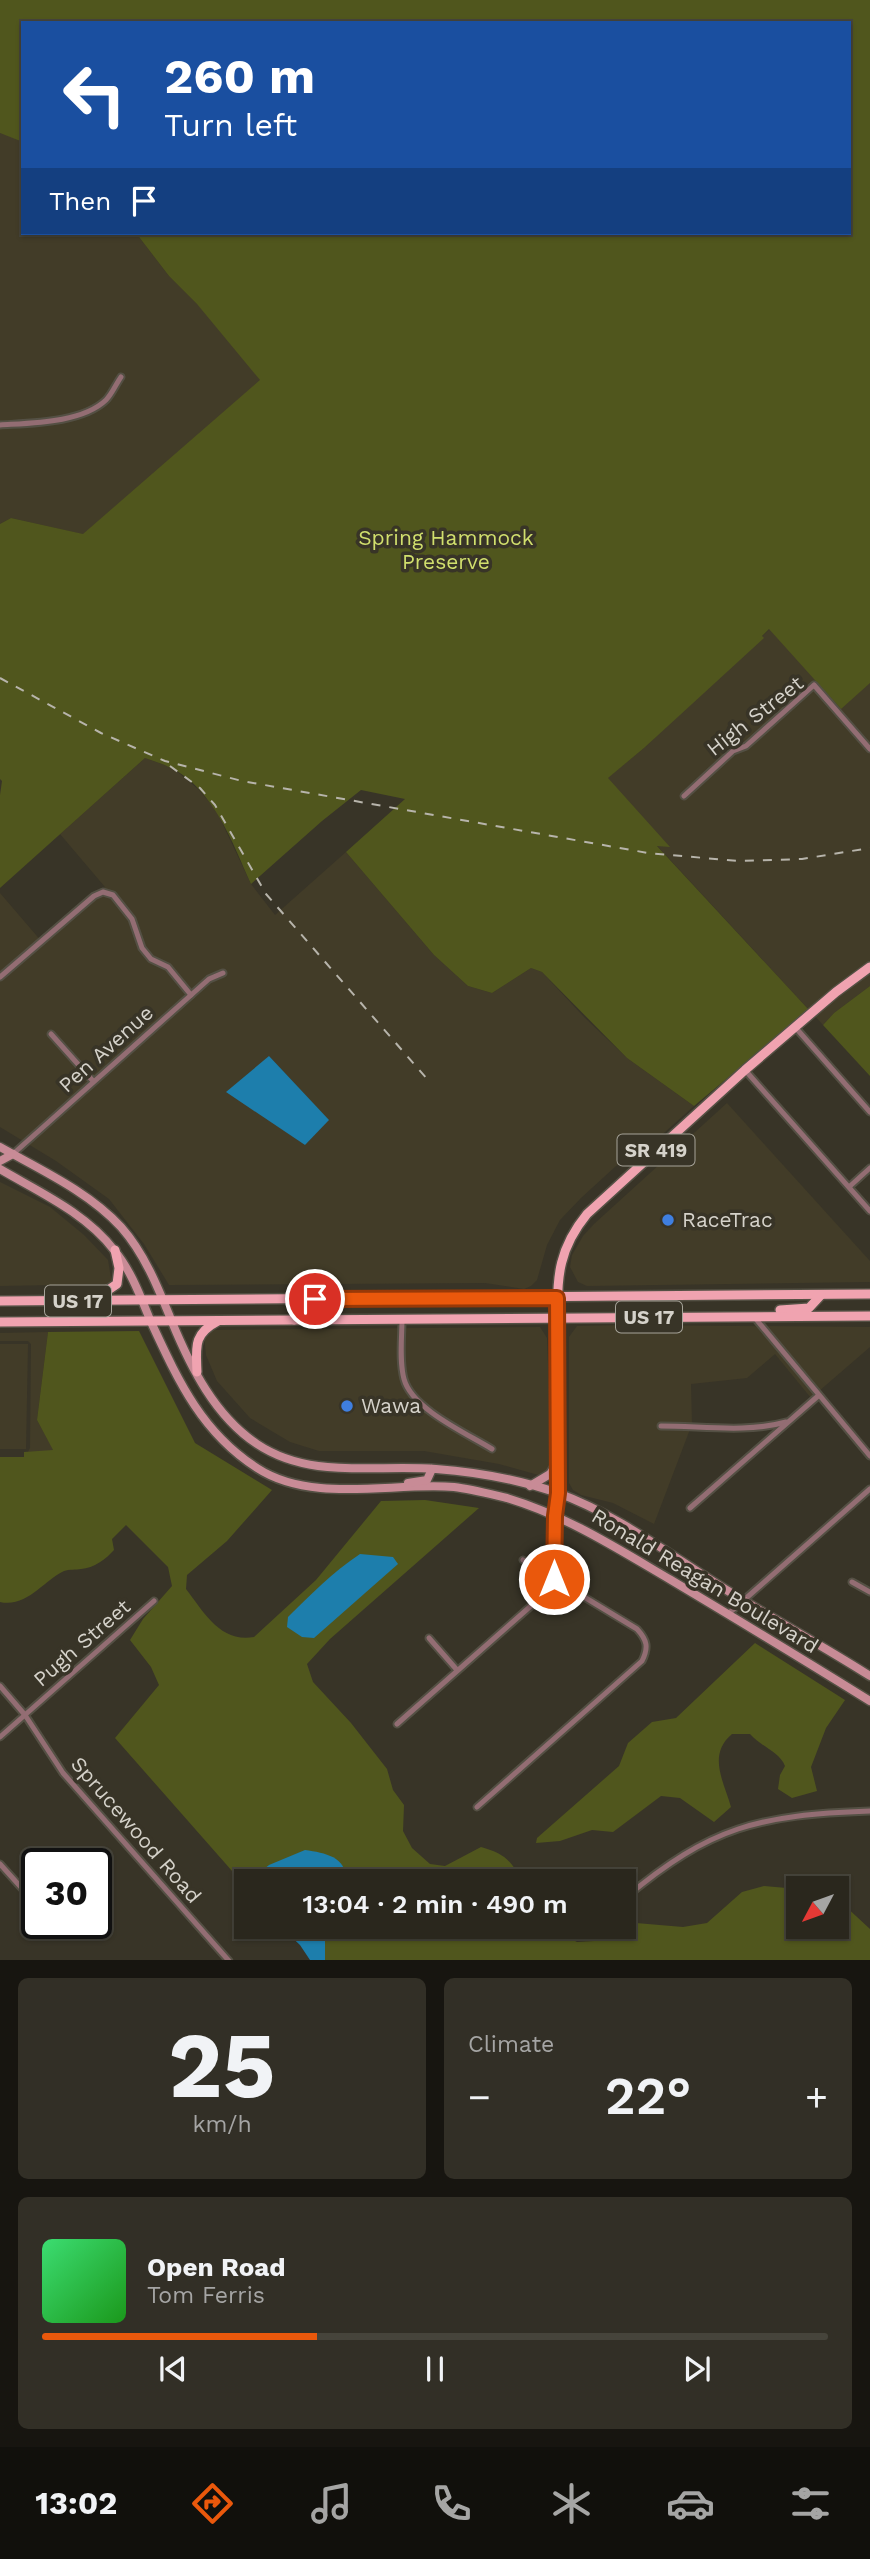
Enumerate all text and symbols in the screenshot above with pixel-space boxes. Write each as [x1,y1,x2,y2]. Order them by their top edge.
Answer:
text: 260 m [164,47,315,105]
icon: left [49,49,140,140]
text: Turn left [164,106,297,144]
icon: arrive [125,182,163,220]
text: Then [49,186,111,216]
park label: Spring Hammock Preserve [358,525,534,574]
street label: High Street [701,670,808,761]
street label: Pen Avenue [53,1000,158,1098]
road number: SR 419 [618,1134,694,1166]
place label: RaceTrac [682,1207,773,1232]
marker: RaceTrac [660,1212,676,1228]
pin [285,1269,345,1329]
icon: arrive [296,1280,334,1318]
road number: US 17 [45,1286,111,1316]
road number: US 17 [616,1302,682,1332]
place label: Wawa [361,1393,421,1418]
marker: Wawa [339,1398,355,1414]
street label: Ronald Reagan Boulevard [587,1503,823,1658]
position arrow [517,1542,591,1616]
street label: Pugh Street [28,1594,135,1692]
street label: Sprucewood Road [66,1751,207,1908]
speed limit sign: 30 [21,1848,112,1939]
north arrow [786,1876,849,1939]
map controls [786,1876,849,1939]
text: 13:04 · 2 min · 490 m [303,1889,567,1919]
text: 25 [168,2012,276,2119]
text: Climate [468,2031,554,2058]
text: 22° [605,2066,691,2127]
text: − [468,2075,491,2119]
text: + [805,2075,828,2119]
text: km/h [192,2111,252,2138]
text: Open Road [147,2252,285,2282]
text: Tom Ferris [147,2282,265,2309]
icon: previous [154,2350,192,2388]
icon: pause [416,2350,454,2388]
icon: next [678,2350,716,2388]
icon: directions [188,2479,237,2528]
icon: music [307,2479,356,2528]
icon: phone [427,2479,476,2528]
icon: climate [547,2479,596,2528]
icon: car [666,2479,715,2528]
icon: filters [786,2479,835,2528]
text: 13:02 [35,2484,117,2522]

